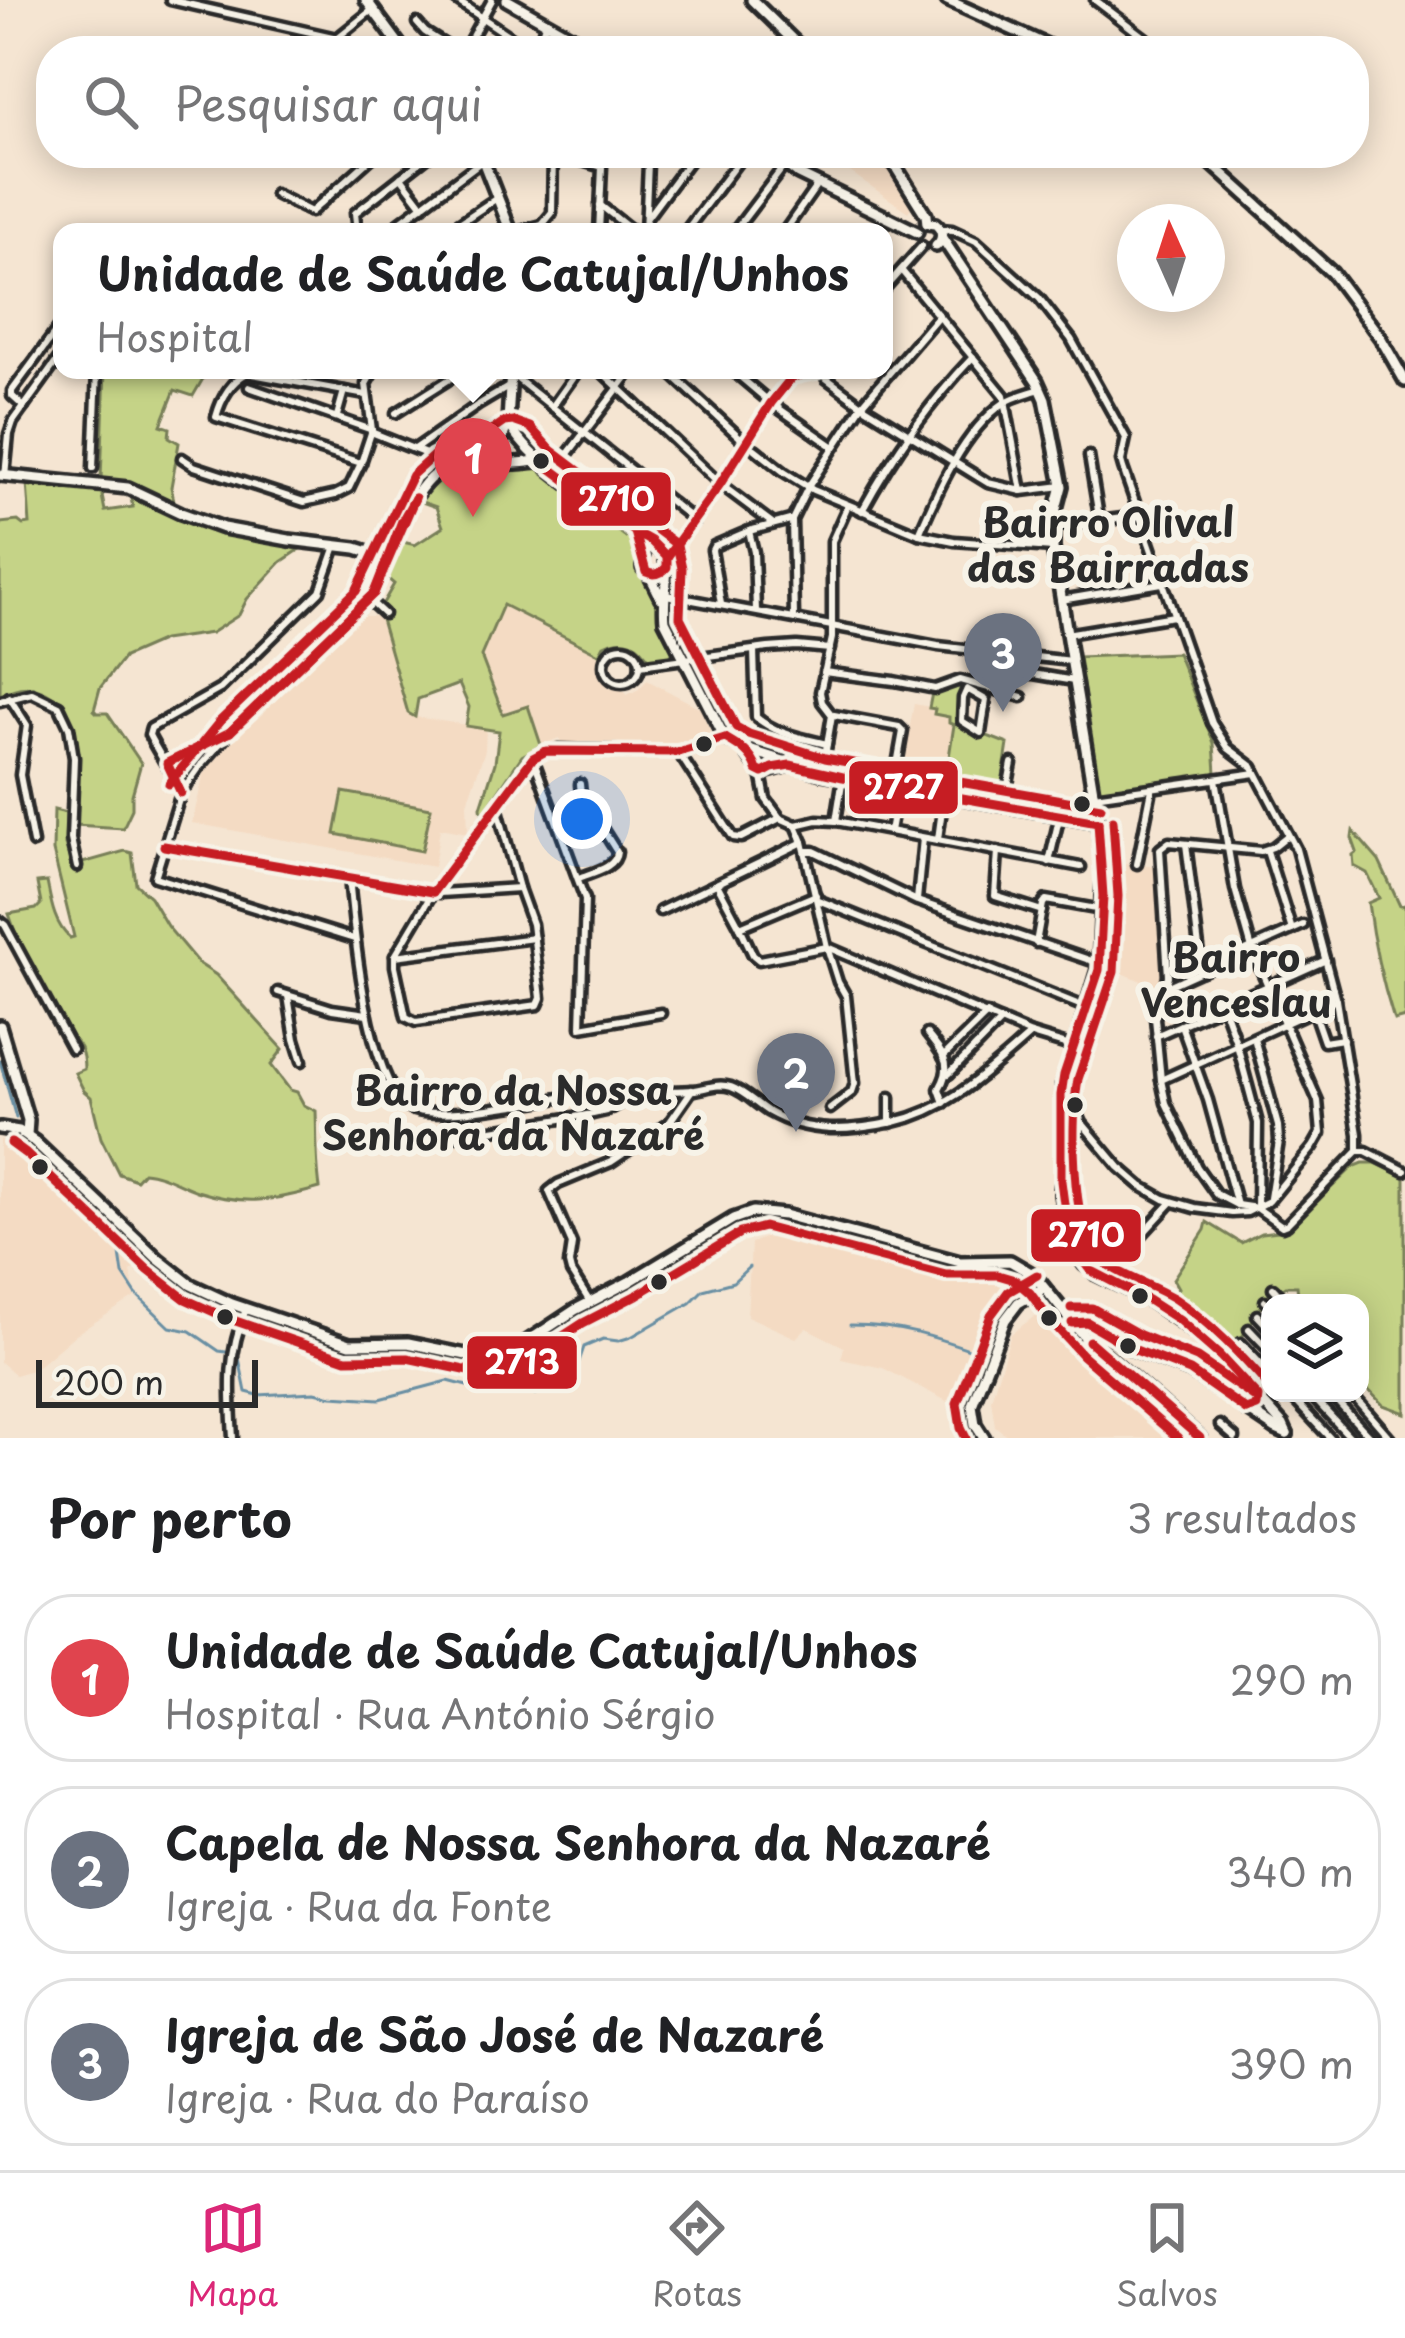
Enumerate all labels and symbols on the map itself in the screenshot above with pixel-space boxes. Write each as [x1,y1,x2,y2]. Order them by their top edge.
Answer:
north arrow [1117,204,1225,312]
pin: 1 [434,418,512,517]
unlabelled marker [530,450,552,472]
line badge: 2710 [559,470,673,528]
text: 2710 [577,472,655,522]
district label: Bairro Olival das Bairradas [967,491,1249,595]
pin: 3 [964,613,1042,712]
unlabelled marker [693,733,715,755]
line badge: 2727 [847,759,960,816]
text: 2727 [863,760,944,810]
your location [552,789,612,849]
unlabelled marker [1071,793,1093,815]
district label: Bairro Venceslau [1140,926,1332,1030]
pin: 2 [757,1033,835,1132]
district label: Bairro da Nossa Senhora da Nazaré [321,1059,705,1163]
unlabelled marker [1064,1094,1086,1116]
unlabelled marker [29,1156,51,1178]
line badge: 2710 [1029,1207,1143,1264]
text: 2710 [1047,1208,1125,1258]
unlabelled marker [648,1271,670,1293]
unlabelled marker [1129,1285,1151,1307]
unlabelled marker [214,1306,236,1328]
unlabelled marker [1038,1307,1060,1329]
line badge: 2713 [465,1334,579,1391]
text: 2713 [484,1335,560,1385]
unlabelled marker [1117,1335,1139,1357]
scale bar [36,1354,258,1407]

